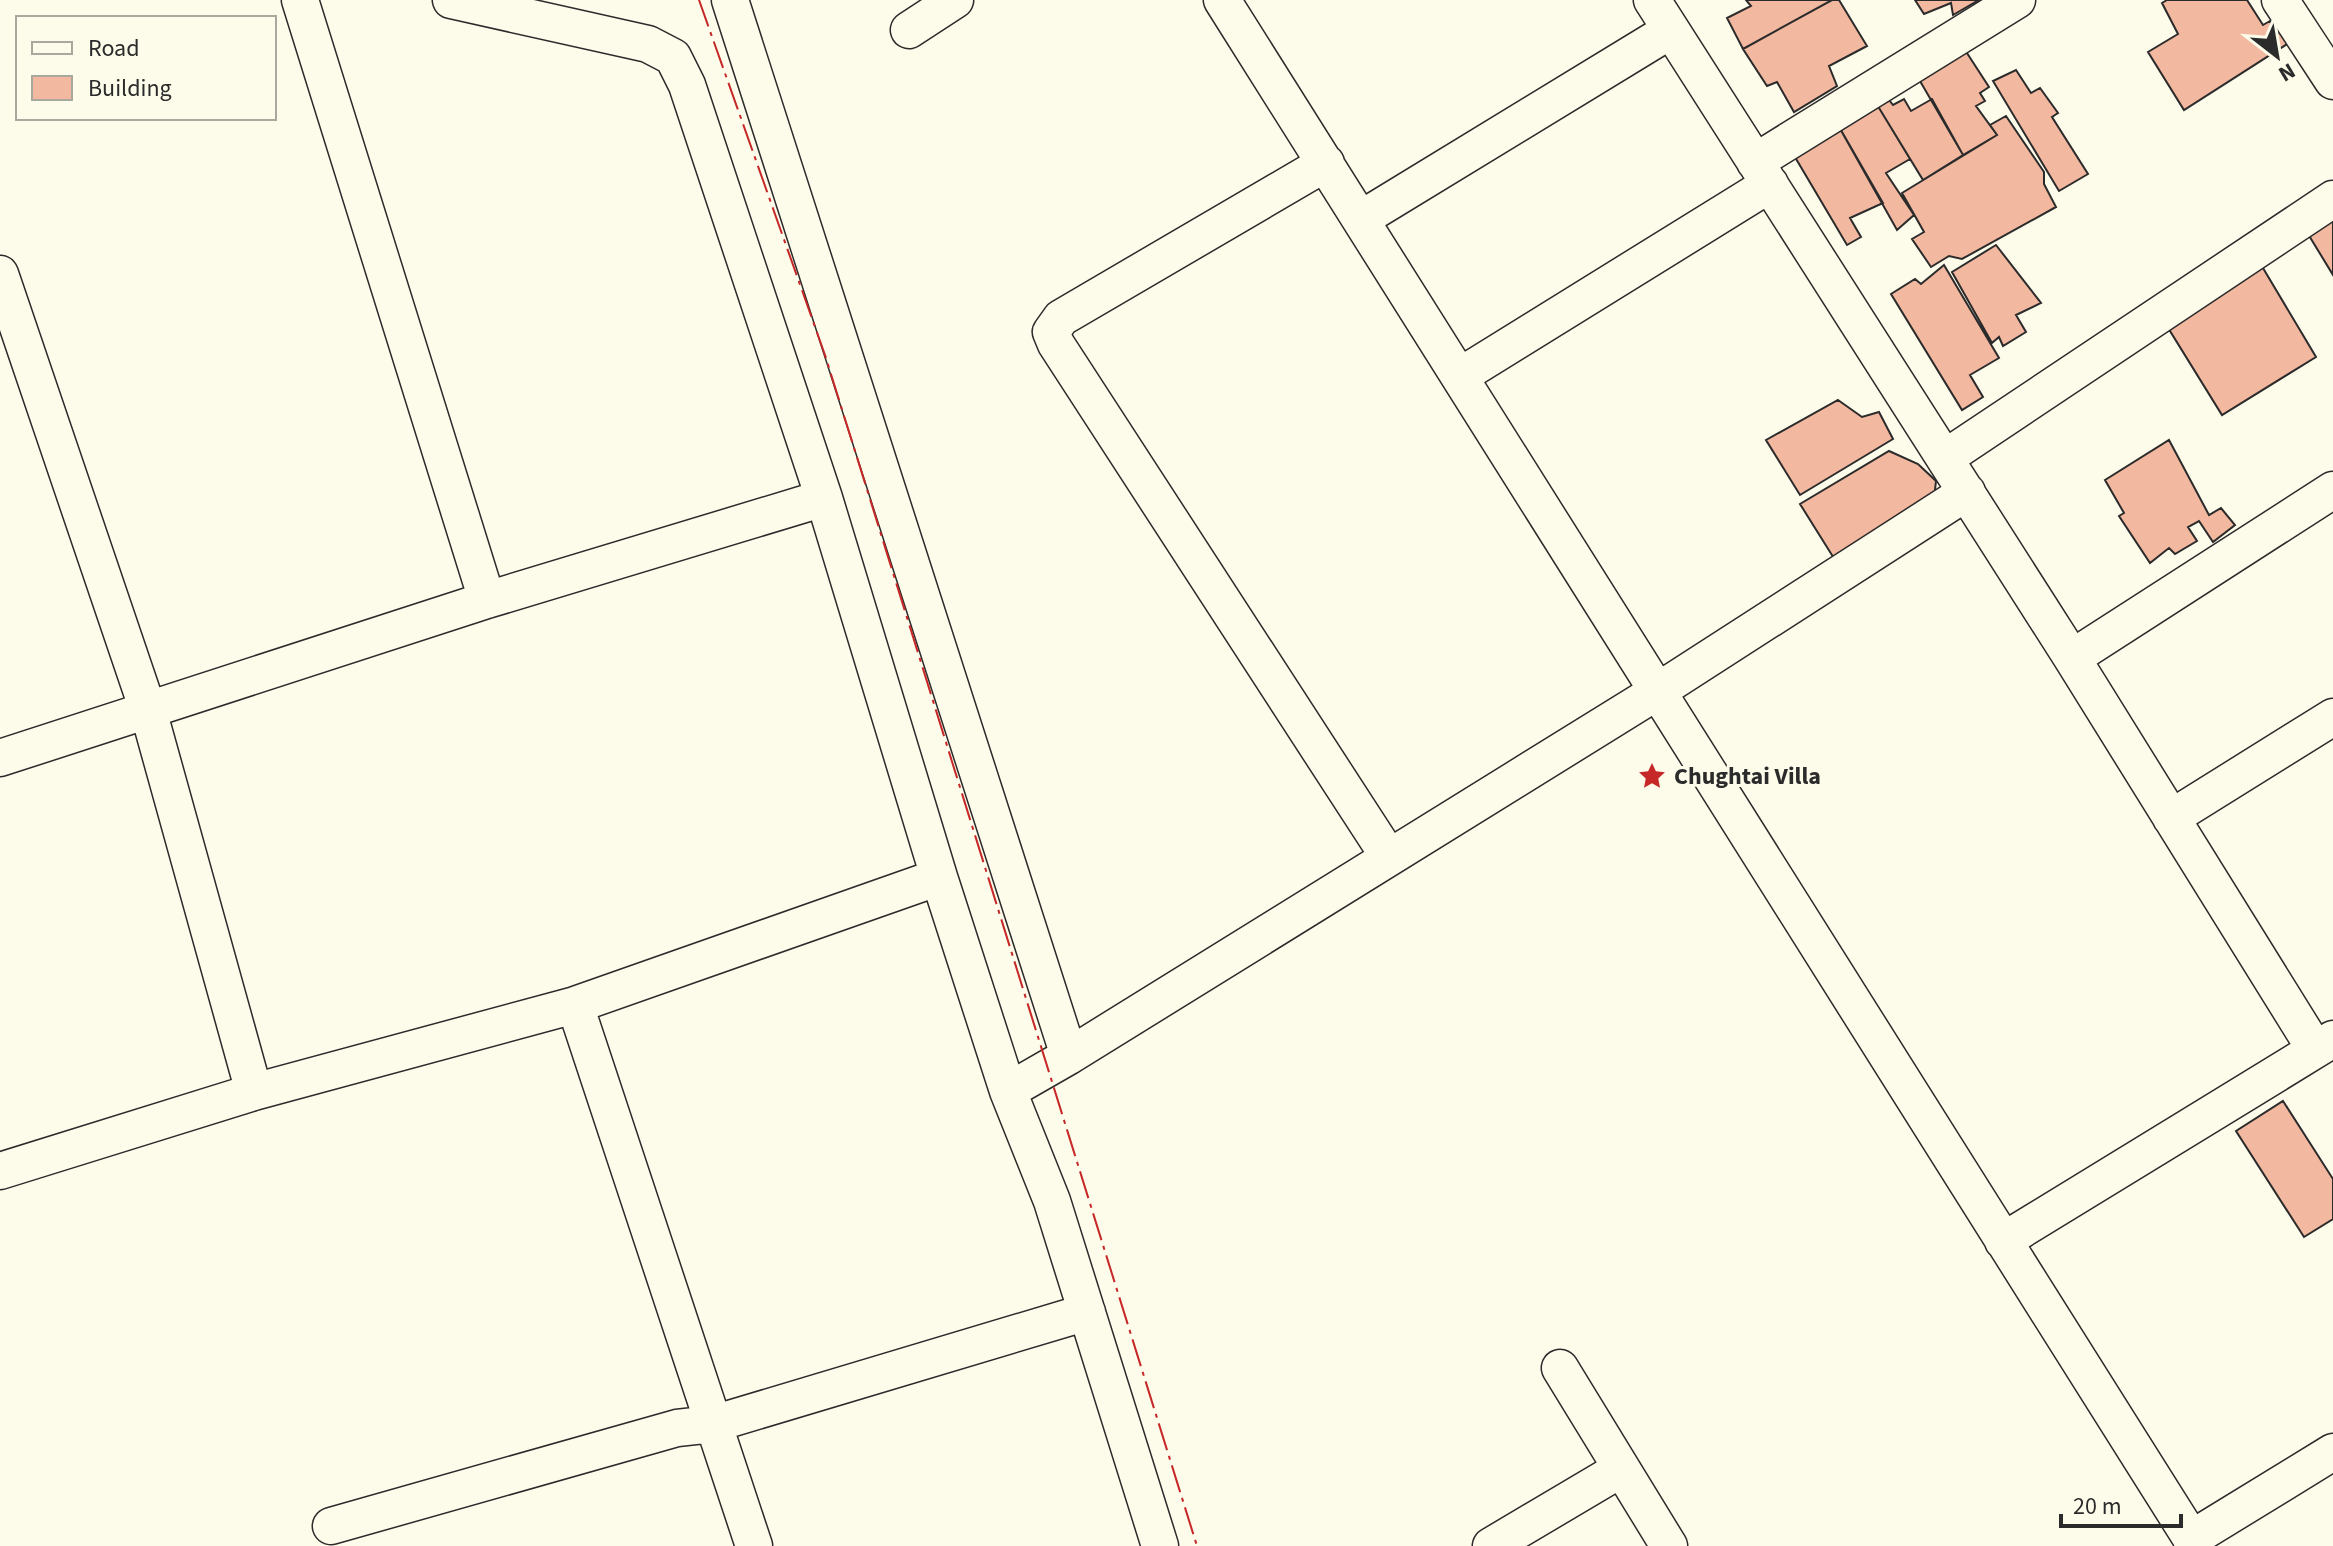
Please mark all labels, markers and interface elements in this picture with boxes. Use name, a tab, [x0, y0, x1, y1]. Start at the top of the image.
legend	[16, 16, 276, 120]
north arrow	[2237, 16, 2317, 96]
text: Road	[88, 31, 140, 66]
text: N	[2272, 55, 2301, 90]
text: Building	[88, 71, 172, 106]
place label: Chughtai Villa	[1674, 759, 1821, 794]
place icon: Chughtai Villa	[1637, 761, 1667, 791]
scale bar	[2061, 1478, 2181, 1528]
text: 20 m	[2073, 1489, 2122, 1524]

